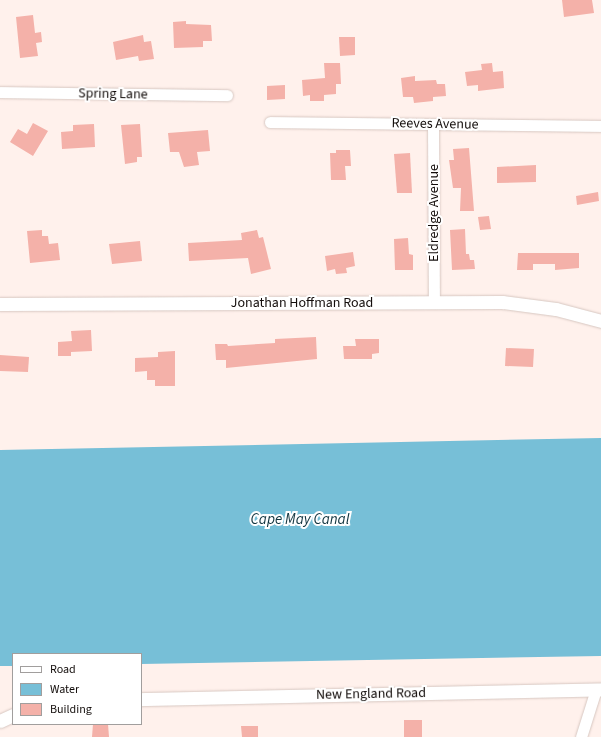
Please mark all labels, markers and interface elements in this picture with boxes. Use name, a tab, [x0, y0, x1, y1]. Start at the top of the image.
street label: Spring Lane	[78, 85, 148, 103]
street label: Reeves Avenue	[391, 115, 479, 133]
street label: Eldredge Avenue	[426, 164, 442, 262]
street label: Jonathan Hoffman Road	[231, 295, 373, 311]
water label: Cape May Canal	[251, 511, 349, 529]
legend	[12, 653, 142, 725]
text: Road	[50, 661, 76, 678]
text: Water	[50, 681, 79, 698]
street label: New England Road	[316, 685, 426, 703]
text: Building	[50, 701, 92, 718]

